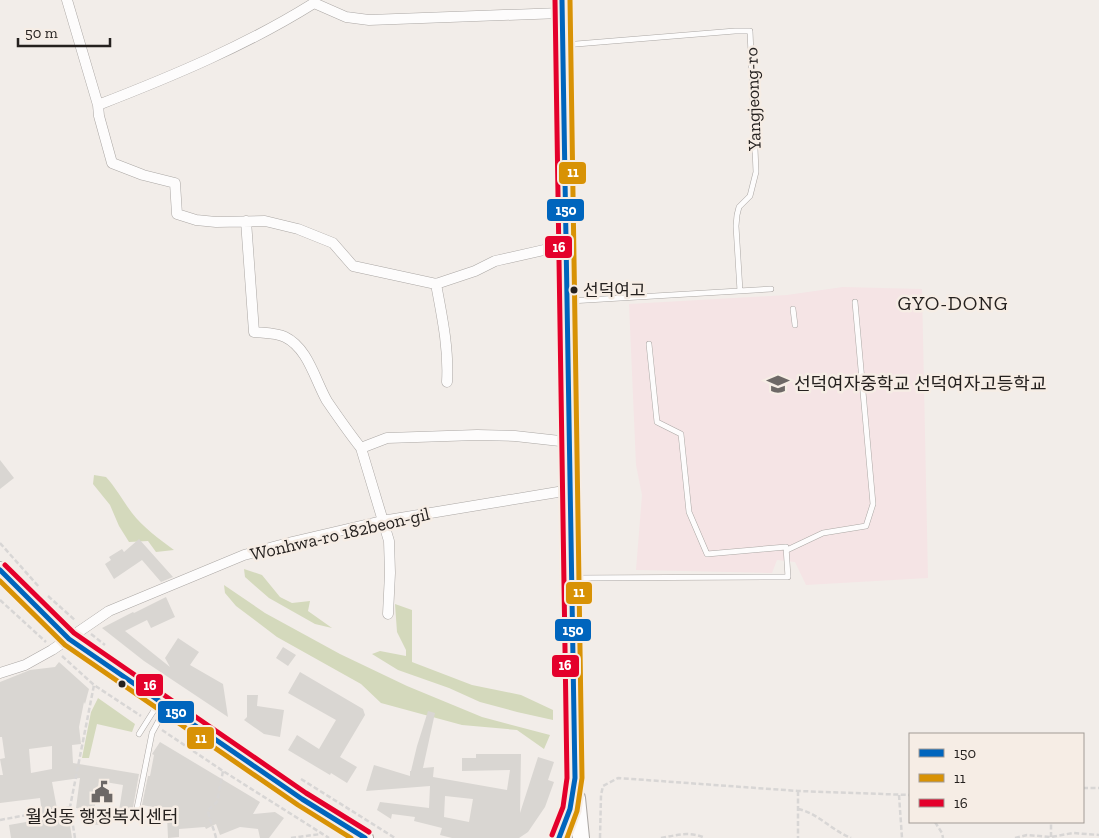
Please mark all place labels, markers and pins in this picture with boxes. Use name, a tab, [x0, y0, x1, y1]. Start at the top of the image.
place label: 선덕여고	[583, 280, 646, 300]
marker: 선덕여고	[569, 285, 579, 295]
school or university icon: 선덕여자중학교 선덕여자고등학교	[765, 371, 791, 397]
place label: 선덕여자중학교 선덕여자고등학교	[794, 373, 1046, 395]
unlabelled marker	[117, 679, 127, 689]
public building icon: 월성동 행정복지센터	[89, 779, 115, 805]
place label: 월성동 행정복지센터	[25, 806, 179, 828]

